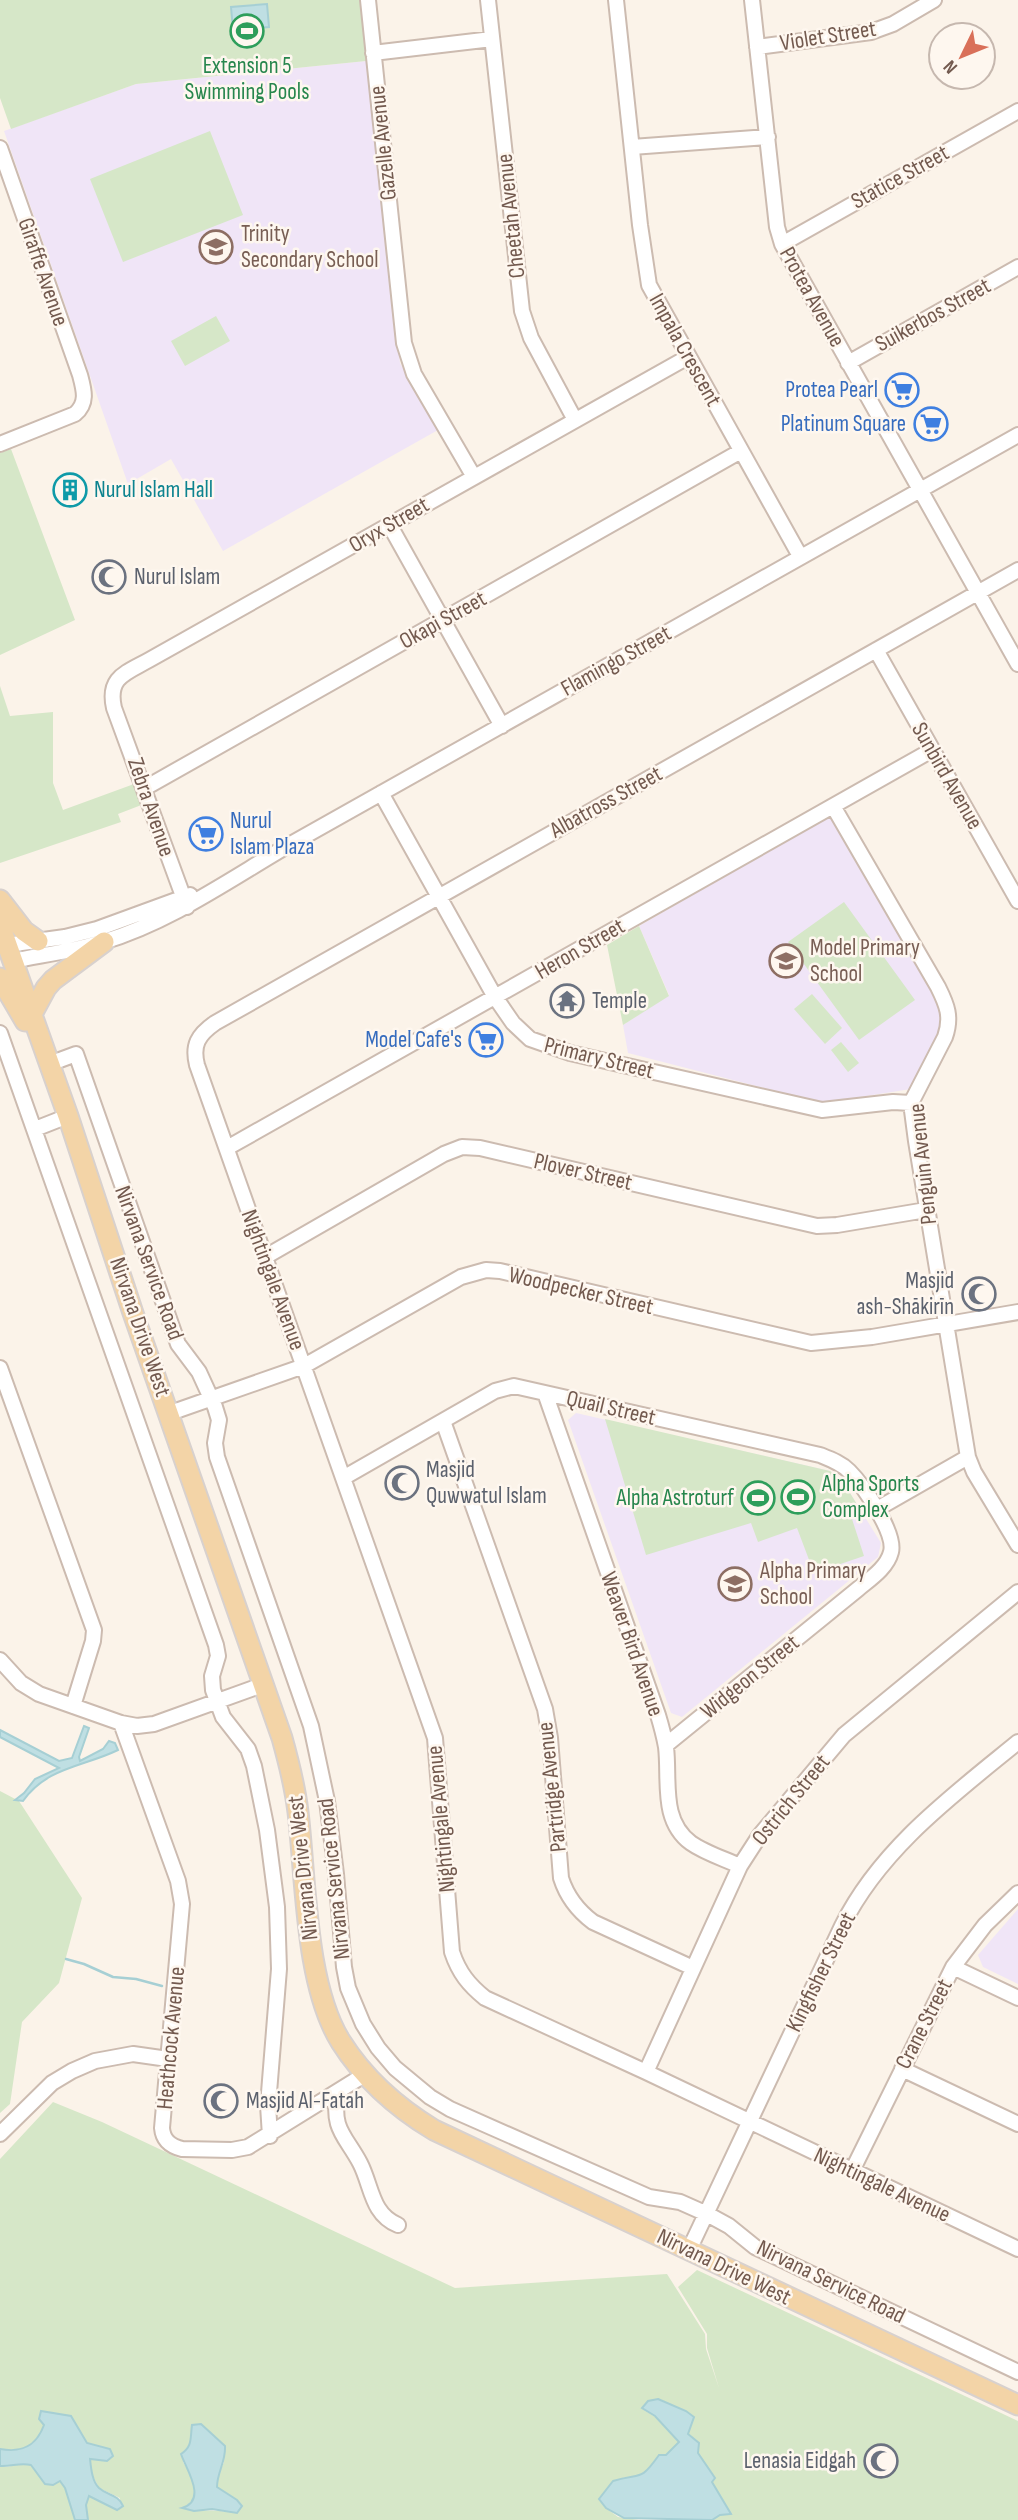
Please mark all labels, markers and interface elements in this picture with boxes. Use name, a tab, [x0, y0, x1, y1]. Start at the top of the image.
sports icon: Extension 5 Swimming Pools	[228, 12, 266, 50]
street label: Violet Street	[778, 15, 878, 57]
north arrow	[927, 21, 997, 91]
place label: Extension 5 Swimming Pools	[185, 52, 309, 106]
text: N	[939, 55, 963, 78]
street label: Gazelle Avenue	[363, 84, 403, 202]
street label: Statice Street	[846, 139, 954, 215]
street label: Cheetah Avenue	[491, 152, 531, 280]
street label: Giraffe Avenue	[11, 214, 75, 330]
place label: Trinity Secondary School	[241, 220, 379, 274]
school or university icon: Trinity Secondary School	[197, 228, 235, 266]
street label: Protea Avenue	[773, 242, 851, 352]
street label: Suikerbos Street	[870, 272, 996, 358]
street label: Impala Crescent	[643, 289, 727, 411]
supermarket icon: Protea Pearl	[883, 371, 921, 409]
place label: Protea Pearl	[785, 376, 878, 404]
supermarket icon: Platinum Square	[912, 405, 950, 443]
place label: Platinum Square	[781, 410, 906, 438]
building icon: Nurul Islam Hall	[51, 471, 89, 509]
place label: Nurul Islam Hall	[94, 476, 213, 504]
street label: Oryx Street	[344, 491, 434, 559]
mosque icon: Nurul Islam	[90, 558, 128, 596]
place label: Nurul Islam	[134, 563, 220, 591]
street label: Okapi Street	[395, 585, 491, 655]
street label: Flamingo Street	[556, 619, 676, 703]
street label: Sunbird Avenue	[905, 718, 989, 834]
street label: Zebra Avenue	[121, 754, 181, 860]
street label: Albatross Street	[544, 760, 667, 845]
place label: Nurul Islam Plaza	[230, 807, 314, 861]
supermarket icon: Nurul Islam Plaza	[187, 815, 225, 853]
street label: Heron Street	[530, 912, 630, 986]
place label: Model Primary School	[810, 934, 920, 988]
school or university icon: Model Primary School	[767, 942, 805, 980]
temple icon: Temple	[548, 982, 586, 1020]
place label: Temple	[592, 987, 647, 1015]
supermarket icon: Model Cafe's	[467, 1021, 505, 1059]
place label: Model Cafe's	[365, 1026, 462, 1054]
street label: Primary Street	[541, 1031, 657, 1085]
street label: Penguin Avenue	[903, 1102, 943, 1226]
street label: Plover Street	[531, 1147, 635, 1197]
street label: Nirvana Service Road	[108, 1182, 190, 1344]
street label: Nightingale Avenue	[235, 1206, 311, 1354]
street label: Nirvana Drive West	[103, 1254, 177, 1400]
street label: Woodpecker Street	[506, 1261, 656, 1321]
place label: Masjid ash-Shākirīn	[856, 1267, 954, 1321]
mosque icon: Masjid ash-Shākirīn	[960, 1275, 998, 1313]
street label: Quail Street	[564, 1384, 658, 1432]
place label: Masjid Quwwatul Islam	[426, 1456, 547, 1510]
mosque icon: Masjid Quwwatul Islam	[383, 1464, 421, 1502]
place label: Alpha Sports Complex	[821, 1470, 919, 1524]
sports icon: Alpha Sports Complex	[779, 1478, 817, 1516]
sports icon: Alpha Astroturf	[739, 1479, 777, 1517]
place label: Alpha Astroturf	[616, 1484, 734, 1512]
place label: Alpha Primary School	[759, 1557, 866, 1611]
school or university icon: Alpha Primary School	[716, 1565, 754, 1603]
street label: Weaver Bird Avenue	[594, 1568, 670, 1720]
street label: Widgeon Street	[695, 1629, 805, 1725]
street label: Partridge Avenue	[531, 1720, 573, 1854]
street label: Nightingale Avenue	[421, 1744, 461, 1894]
street label: Ostrich Street	[746, 1749, 836, 1851]
street label: Nirvana Drive West	[281, 1794, 325, 1942]
street label: Nirvana Service Road	[312, 1797, 356, 1961]
street label: Kingfisher Street	[780, 1907, 862, 2037]
street label: Heathcock Avenue	[151, 1965, 191, 2111]
street label: Crane Street	[889, 1974, 959, 2074]
mosque icon: Masjid Al-Fatah	[202, 2082, 240, 2120]
place label: Masjid Al-Fatah	[246, 2087, 364, 2115]
street label: Nightingale Avenue	[809, 2141, 955, 2229]
street label: Nirvana Drive West	[652, 2223, 796, 2311]
street label: Nirvana Service Road	[752, 2234, 910, 2330]
mosque icon: Lenasia Eidgah	[862, 2442, 900, 2480]
place label: Lenasia Eidgah	[744, 2447, 856, 2475]

